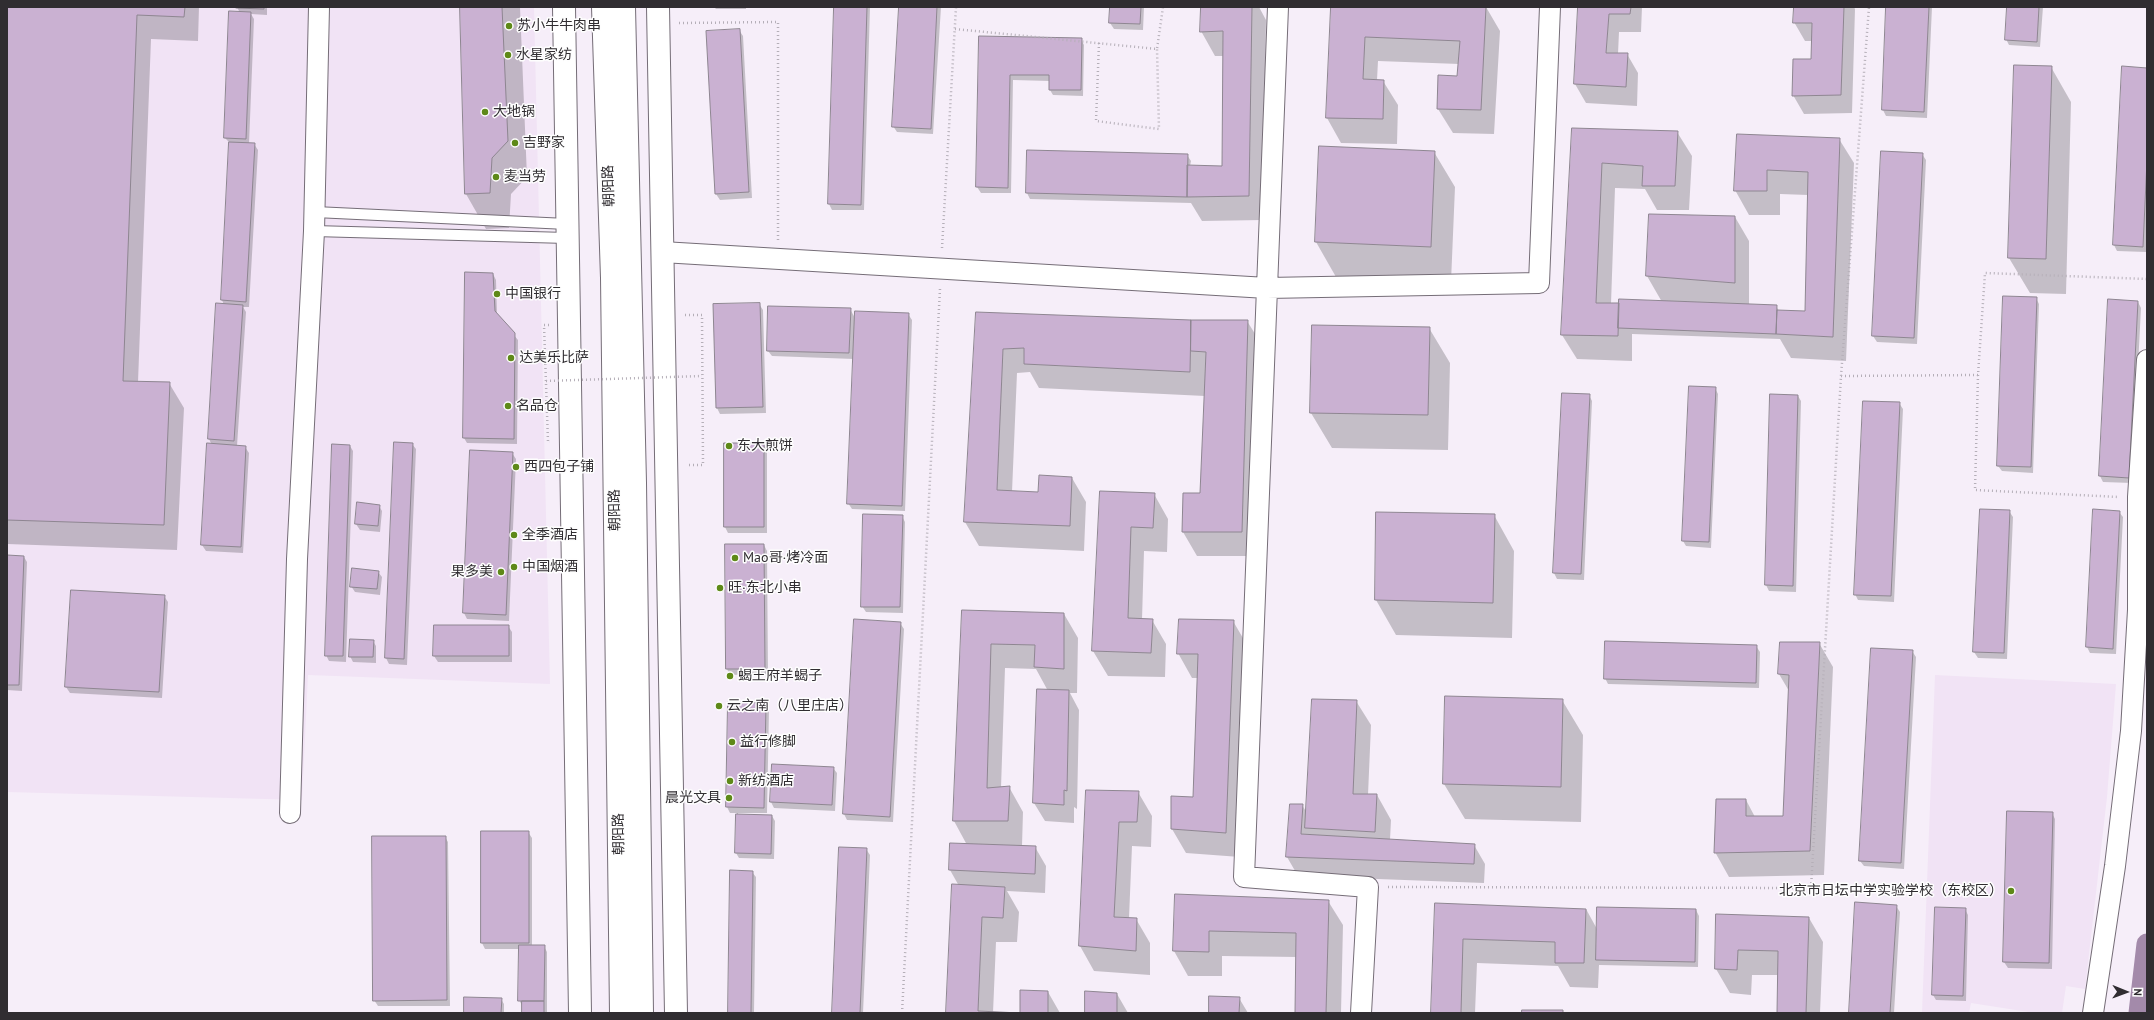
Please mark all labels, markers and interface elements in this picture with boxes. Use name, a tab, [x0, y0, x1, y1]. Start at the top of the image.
place label: 苏小牛牛肉串	[517, 18, 601, 34]
marker: 苏小牛牛肉串	[504, 21, 514, 31]
place label: 水星家纺	[516, 47, 572, 63]
marker: 水星家纺	[503, 50, 513, 60]
place label: 大地锅	[493, 104, 535, 120]
marker: 大地锅	[480, 107, 490, 117]
place label: 吉野家	[523, 135, 565, 151]
marker: 吉野家	[510, 138, 520, 148]
street label: 朝阳路	[600, 165, 618, 207]
place label: 麦当劳	[504, 169, 546, 185]
marker: 麦当劳	[491, 172, 501, 182]
place label: 中国银行	[505, 286, 561, 302]
marker: 中国银行	[492, 289, 502, 299]
place label: 达美乐比萨	[519, 350, 589, 366]
marker: 达美乐比萨	[506, 353, 516, 363]
place label: 名品仓	[516, 398, 558, 414]
marker: 名品仓	[503, 401, 513, 411]
place label: 东大煎饼	[737, 438, 793, 454]
marker: 东大煎饼	[724, 441, 734, 451]
place label: 西四包子铺	[524, 459, 594, 475]
marker: 西四包子铺	[511, 462, 521, 472]
street label: 朝阳路	[606, 489, 624, 531]
place label: 全季酒店	[522, 527, 578, 543]
marker: 全季酒店	[509, 530, 519, 540]
place label: Mao哥·烤冷面	[743, 550, 828, 566]
marker: Mao哥·烤冷面	[730, 553, 740, 563]
place label: 中国烟酒	[522, 559, 578, 575]
marker: 中国烟酒	[509, 562, 519, 572]
place label: 果多美	[451, 564, 493, 580]
marker: 果多美	[496, 567, 506, 577]
place label: 旺·东北小串	[728, 580, 802, 596]
marker: 旺·东北小串	[715, 583, 725, 593]
place label: 蝎王府羊蝎子	[738, 668, 822, 684]
marker: 蝎王府羊蝎子	[725, 671, 735, 681]
place label: 云之南（八里庄店）	[727, 698, 853, 714]
marker: 云之南（八里庄店）	[714, 701, 724, 711]
place label: 益行修脚	[740, 734, 796, 750]
marker: 益行修脚	[727, 737, 737, 747]
place label: 新纺酒店	[738, 773, 794, 789]
marker: 新纺酒店	[725, 776, 735, 786]
place label: 晨光文具	[665, 790, 721, 806]
marker: 晨光文具	[724, 793, 734, 803]
street label: 朝阳路	[610, 813, 628, 855]
place label: 北京市日坛中学实验学校（东校区）	[1779, 883, 2003, 899]
marker: 北京市日坛中学实验学校（东校区）	[2006, 886, 2016, 896]
north arrow	[2106, 972, 2146, 1012]
text: N	[2131, 988, 2145, 996]

